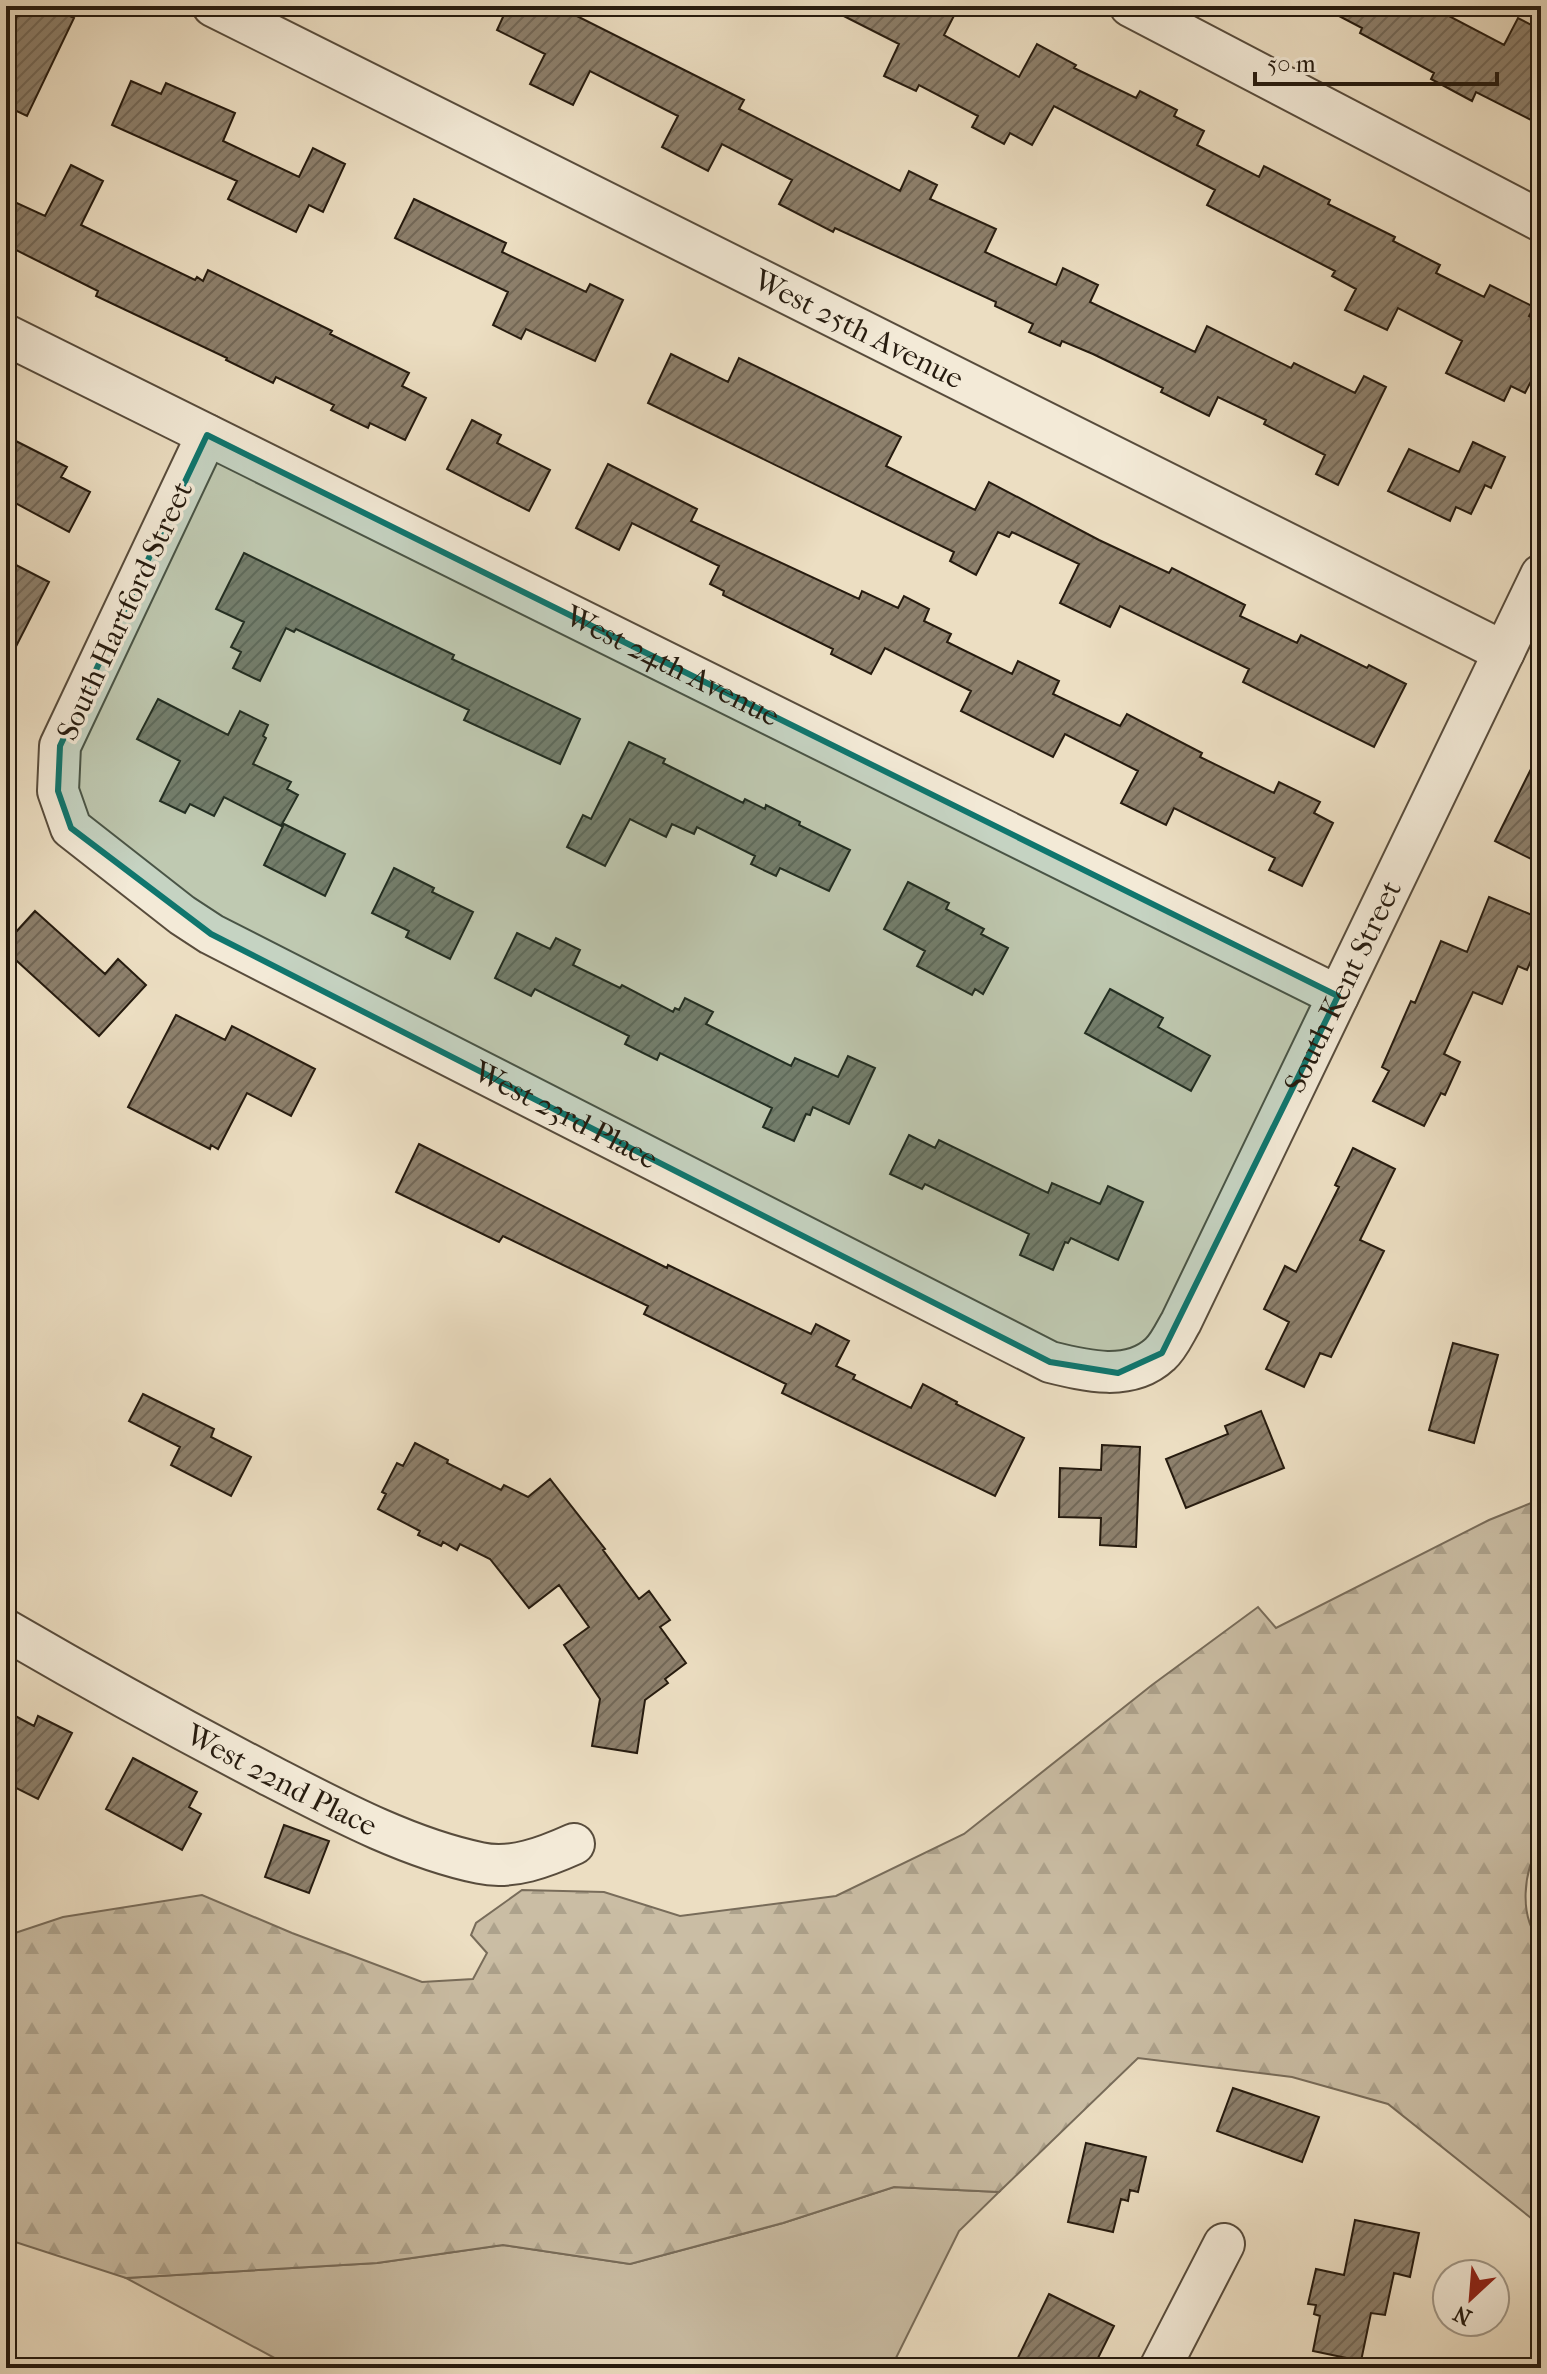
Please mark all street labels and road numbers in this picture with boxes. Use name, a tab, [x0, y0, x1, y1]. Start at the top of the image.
street label: West 25th Avenue	[747, 262, 969, 396]
street label: South Hartford Street	[50, 476, 200, 746]
street label: West 24th Avenue	[559, 597, 785, 734]
street label: South Kent Street	[1277, 875, 1409, 1098]
street label: West 23rd Place	[467, 1053, 664, 1176]
street label: West 22nd Place	[179, 1716, 383, 1844]

